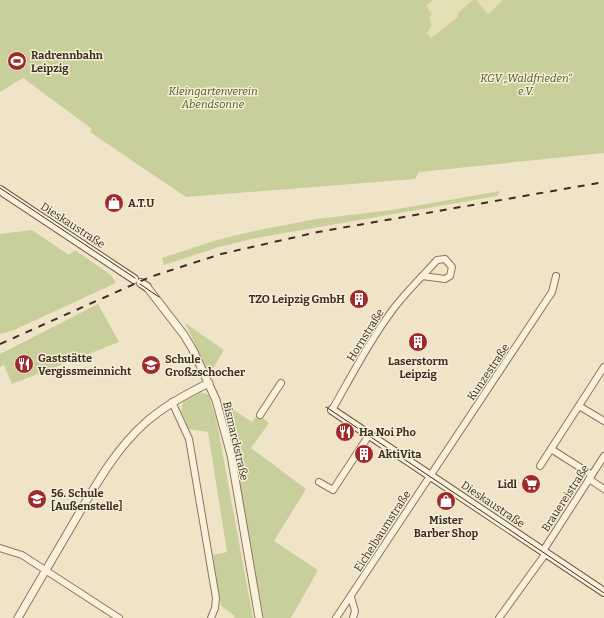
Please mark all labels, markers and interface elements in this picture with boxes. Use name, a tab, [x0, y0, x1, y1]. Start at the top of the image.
place label: Radrennbahn Leipzig	[31, 49, 103, 75]
sports icon: Radrennbahn Leipzig	[6, 50, 28, 72]
park label: KGV „Waldfrieden“ e.V.	[480, 72, 573, 98]
park label: Kleingartenverein Abendsonne	[168, 85, 258, 111]
shop icon: A.T.U	[103, 192, 125, 214]
place label: A.T.U	[128, 197, 154, 210]
street label: Dieskaustraße	[38, 200, 107, 251]
building icon: TZO Leipzig GmbH	[348, 288, 370, 310]
place label: TZO Leipzig GmbH	[249, 293, 345, 306]
street label: Hornstraße	[344, 307, 387, 364]
building icon: Laserstorm Leipzig	[407, 331, 429, 353]
street label: Kunzestraße	[465, 342, 512, 403]
place label: Gaststätte Vergissmeinnicht	[38, 352, 132, 378]
restaurant icon: Gaststätte Vergissmeinnicht	[13, 353, 35, 375]
place label: Schule Großzschocher	[165, 353, 246, 379]
school or university icon: Schule Großzschocher	[140, 354, 162, 376]
place label: Laserstorm Leipzig	[388, 355, 449, 381]
street label: Bismarckstraße	[220, 400, 251, 482]
restaurant icon: Ha Noi Pho	[334, 421, 356, 443]
place label: Ha Noi Pho	[359, 426, 416, 439]
building icon: AktiVita	[353, 443, 375, 465]
place label: AktiVita	[378, 448, 422, 461]
street label: Brauereistraße	[539, 462, 592, 534]
supermarket icon: Lidl	[520, 473, 542, 495]
street label: Dieskaustraße	[458, 478, 527, 530]
place label: Lidl	[497, 478, 518, 491]
place label: 56. Schule [Außenstelle]	[51, 487, 123, 513]
school or university icon: 56. Schule [Außenstelle]	[26, 488, 48, 510]
street label: Eichelbaumstraße	[351, 488, 413, 574]
shop icon: Mister Barber Shop	[435, 490, 457, 512]
place label: Mister Barber Shop	[414, 514, 479, 540]

